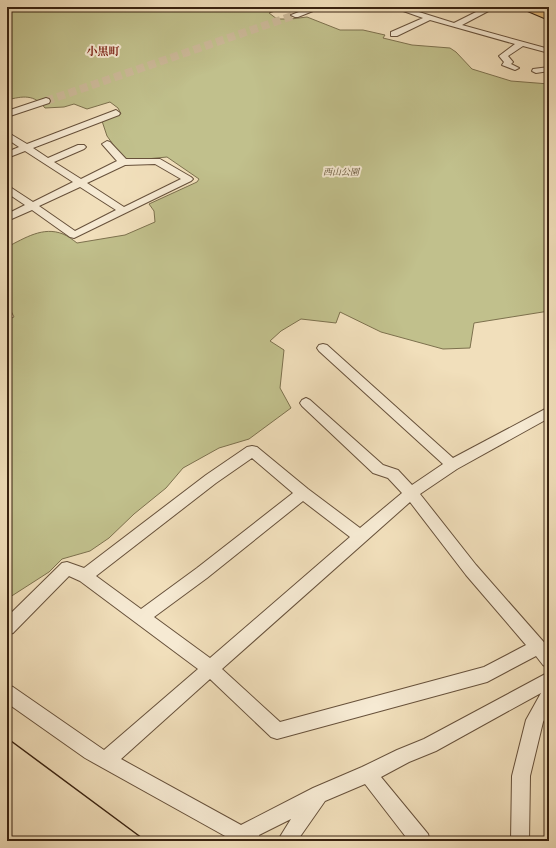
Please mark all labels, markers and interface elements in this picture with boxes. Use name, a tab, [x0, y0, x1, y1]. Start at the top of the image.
district label: 小黒町	[87, 45, 120, 58]
park label: 西山公園	[323, 167, 361, 177]

